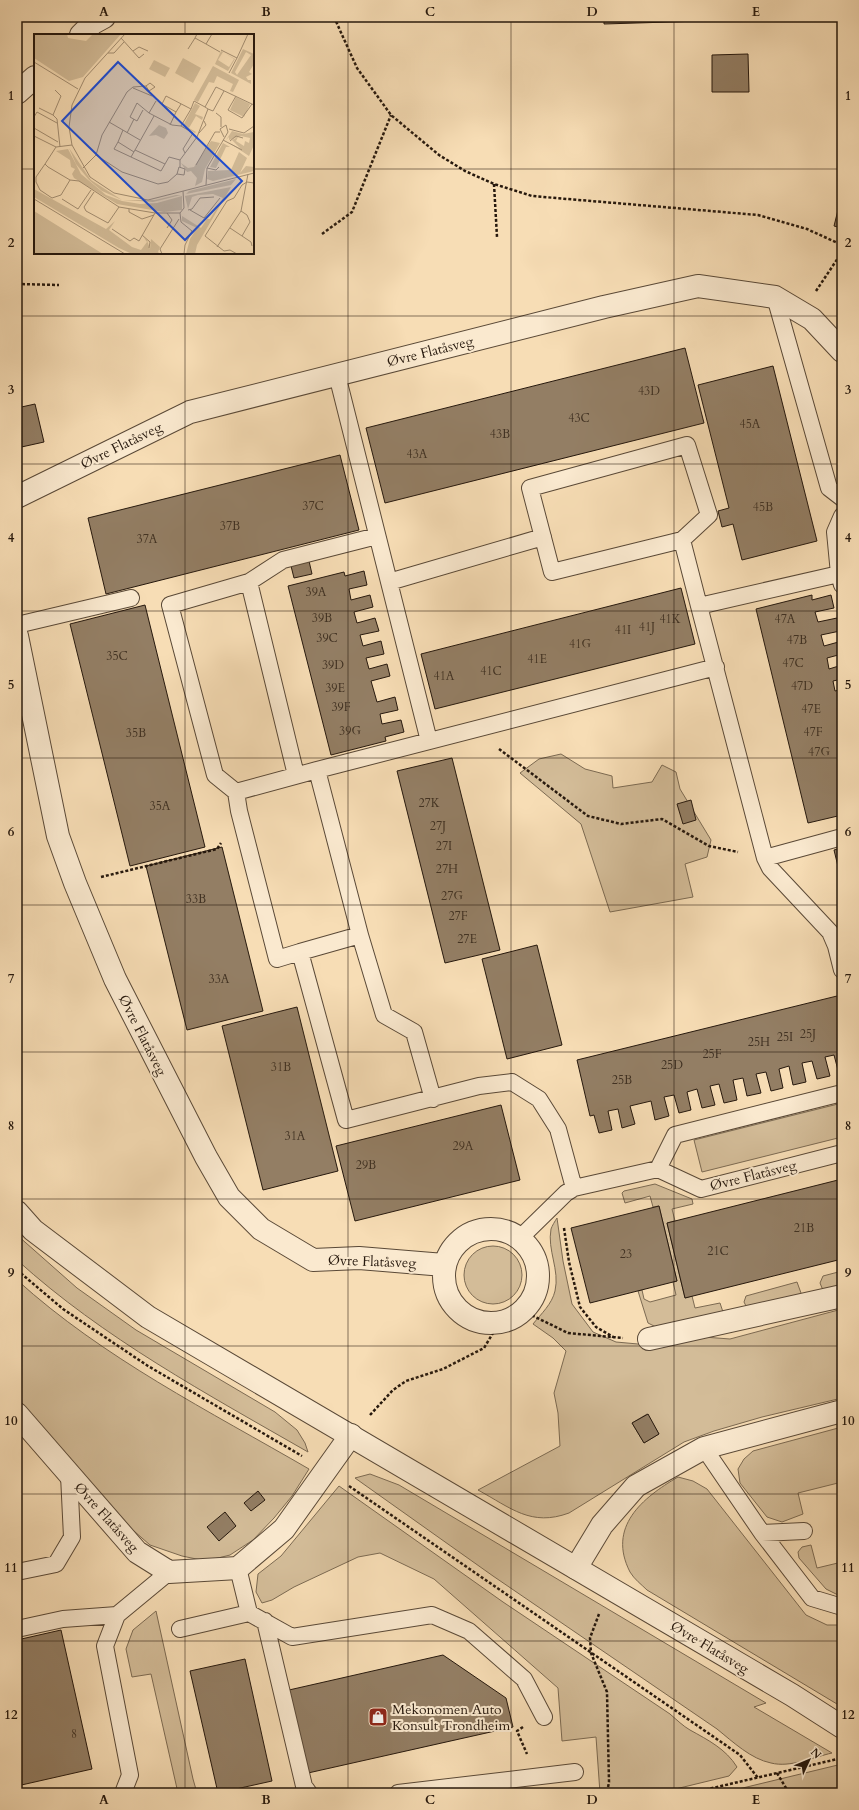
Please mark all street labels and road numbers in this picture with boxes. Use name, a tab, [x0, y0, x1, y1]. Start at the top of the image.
street label: Øvre Flatåsveg	[385, 332, 475, 371]
street label: Øvre Flatåsveg	[77, 417, 165, 473]
street label: Øvre Flatåsveg	[114, 992, 171, 1079]
street label: Øvre Flatåsveg	[708, 1156, 798, 1195]
street label: Øvre Flatåsveg	[327, 1250, 417, 1273]
street label: Øvre Flatåsveg	[70, 1478, 143, 1557]
street label: Øvre Flatåsveg	[667, 1617, 753, 1678]

